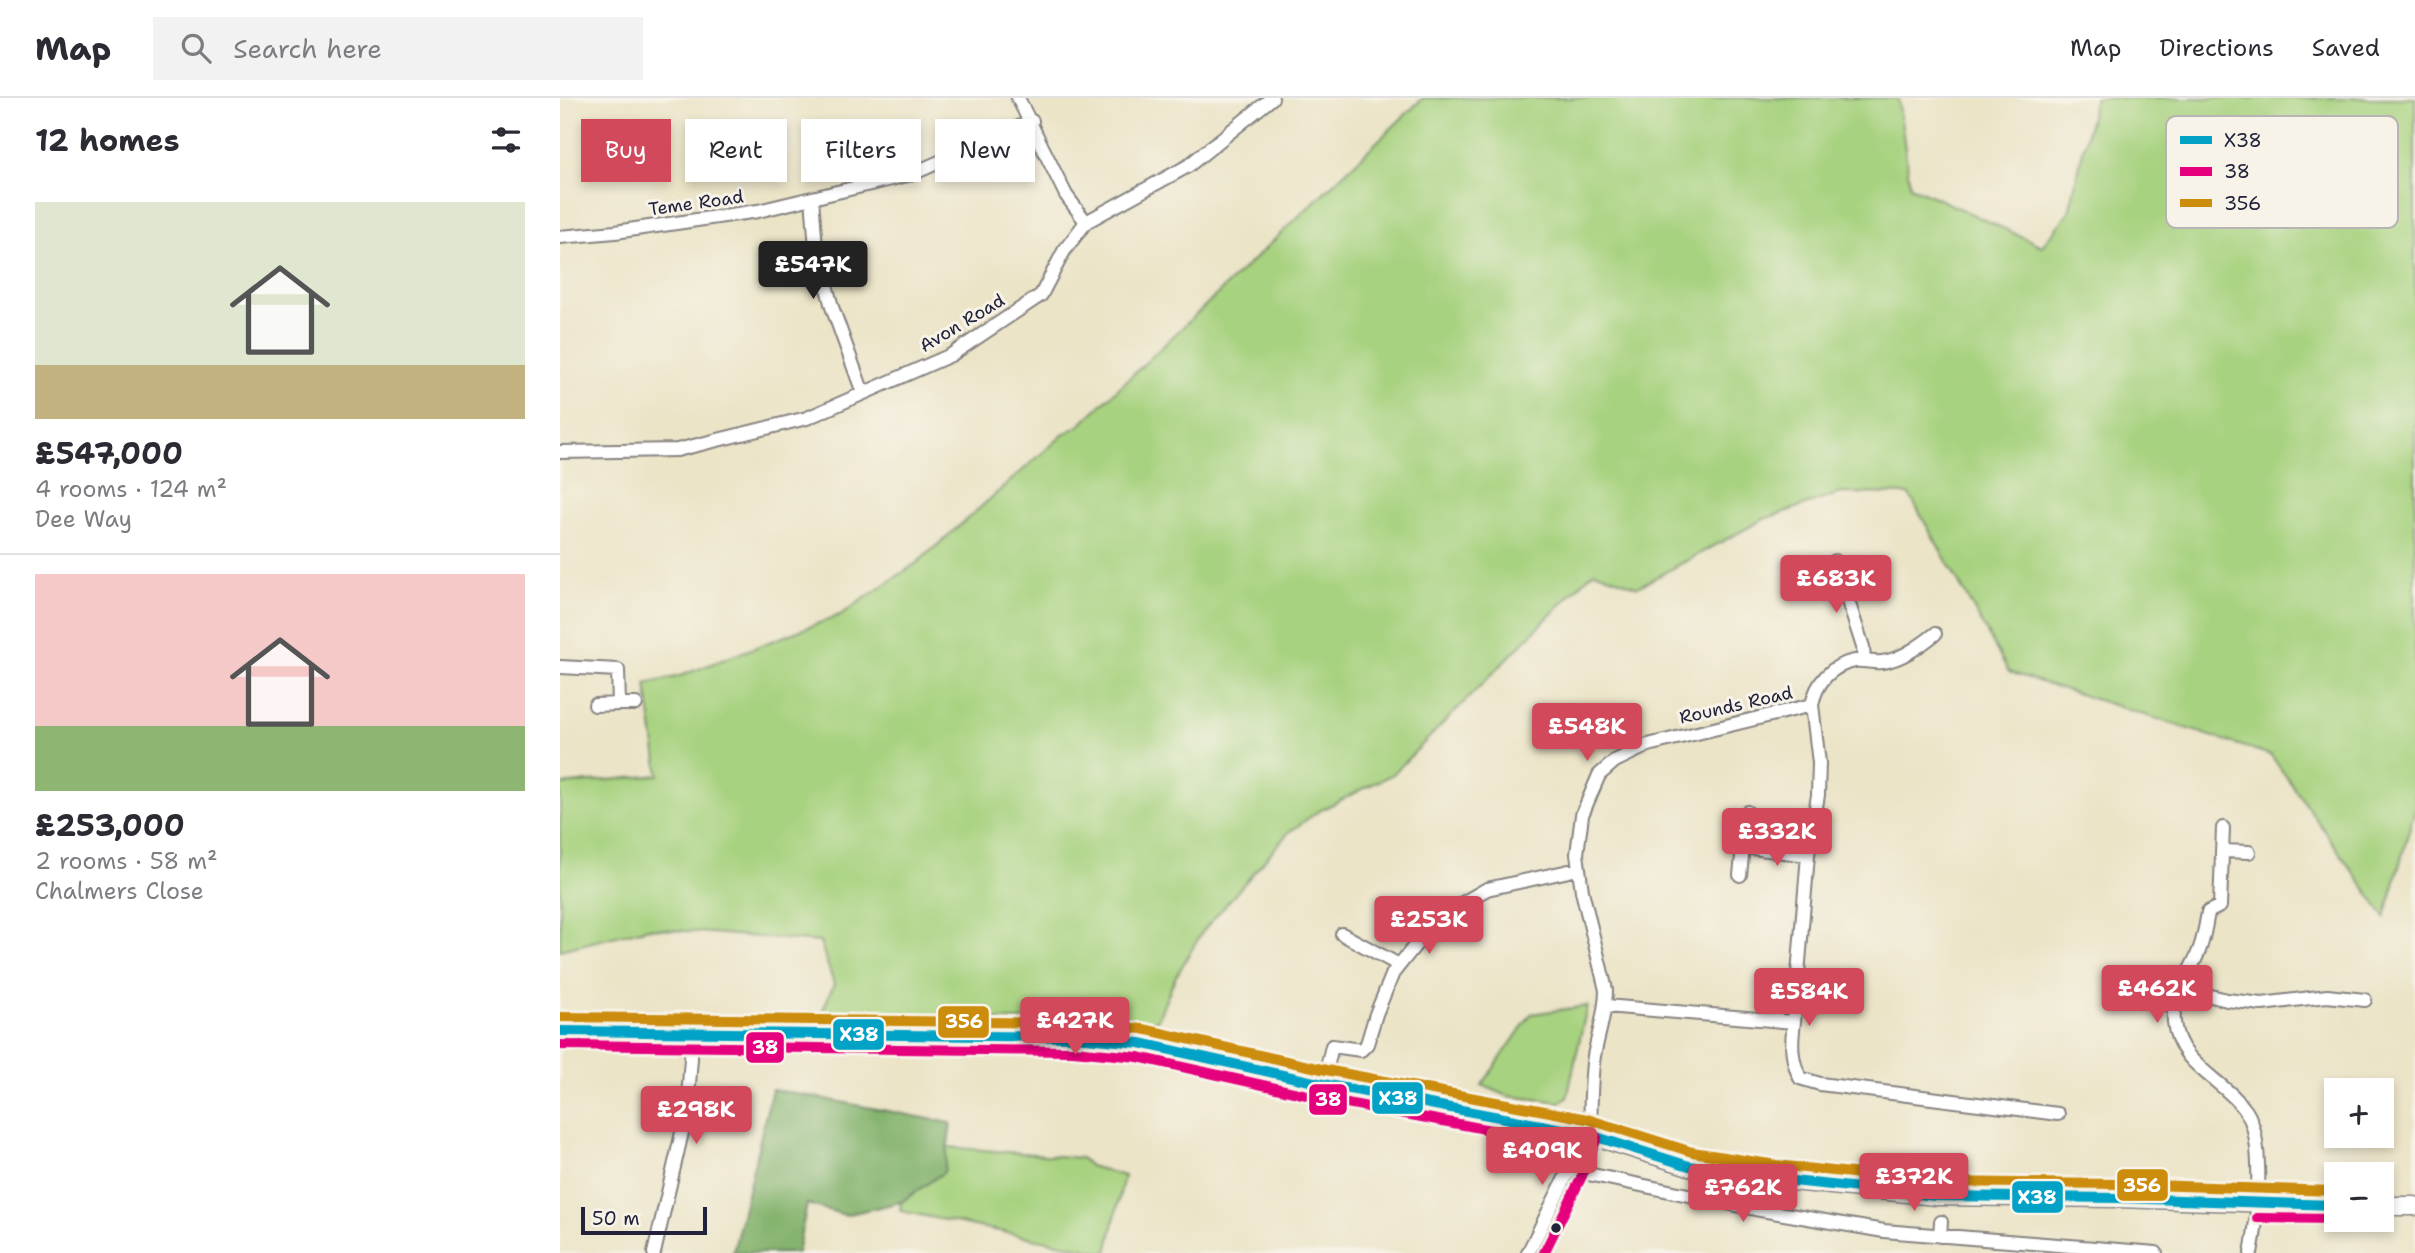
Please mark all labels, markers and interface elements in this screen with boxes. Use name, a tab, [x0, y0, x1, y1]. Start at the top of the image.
search box	[153, 17, 643, 80]
text: Map	[35, 26, 111, 71]
icon: search	[177, 29, 215, 67]
text: Search here	[233, 31, 382, 66]
text: Map	[2070, 32, 2121, 64]
text: Directions	[2159, 32, 2274, 64]
text: Saved	[2312, 32, 2380, 64]
legend	[2166, 116, 2398, 228]
chip: Buy	[581, 119, 671, 182]
chip: Rent	[685, 119, 787, 182]
chip: Filters	[801, 119, 921, 182]
chip: New	[935, 119, 1035, 182]
text: 12 homes	[35, 120, 179, 161]
icon: filters	[487, 121, 525, 159]
text: X38	[2224, 128, 2262, 153]
text: 38	[2224, 159, 2250, 184]
street label: Teme Road	[647, 184, 745, 222]
text: 356	[2224, 191, 2261, 216]
pin: £547K	[764, 242, 862, 301]
icon: home	[217, 247, 343, 373]
text: £547K	[774, 249, 852, 279]
street label: Avon Road	[915, 288, 1009, 358]
text: £547,000	[35, 433, 183, 474]
text: 4 rooms · 124 m²	[35, 474, 227, 504]
text: Dee Way	[35, 504, 132, 534]
pin: £683K	[1787, 556, 1885, 615]
text: £683K	[1796, 563, 1876, 593]
icon: home	[217, 619, 343, 745]
street label: Rounds Road	[1677, 680, 1795, 730]
pin: £548K	[1538, 704, 1636, 763]
text: £548K	[1548, 711, 1626, 741]
text: £253,000	[35, 805, 185, 846]
pin: £332K	[1728, 808, 1826, 868]
text: £332K	[1738, 816, 1816, 846]
text: 2 rooms · 58 m²	[35, 846, 218, 876]
text: Chalmers Close	[35, 876, 204, 906]
pin: £253K	[1380, 896, 1478, 956]
text: £253K	[1390, 904, 1468, 934]
pin: £462K	[2108, 965, 2206, 1025]
pin: £584K	[1760, 968, 1858, 1028]
text: £462K	[2118, 973, 2196, 1003]
text: £584K	[1770, 976, 1848, 1006]
pin: £427K	[1026, 998, 1124, 1057]
line badge: 356	[937, 1005, 990, 1039]
text: £427K	[1036, 1005, 1114, 1035]
text: 356	[945, 1009, 983, 1034]
line badge: X38	[832, 1018, 885, 1051]
text: X38	[840, 1022, 879, 1047]
line badge: 38	[745, 1031, 785, 1064]
text: 38	[752, 1035, 778, 1060]
map controls	[2324, 1078, 2394, 1232]
button: +	[2324, 1078, 2394, 1148]
line badge: X38	[1371, 1081, 1424, 1115]
line badge: 38	[1308, 1083, 1348, 1116]
pin: £298K	[647, 1086, 745, 1146]
text: X38	[1379, 1086, 1418, 1111]
text: 38	[1315, 1087, 1341, 1112]
text: £298K	[657, 1094, 735, 1124]
pin: £409K	[1493, 1128, 1591, 1187]
text: £409K	[1502, 1135, 1582, 1165]
pin: £372K	[1865, 1154, 1963, 1213]
text: £372K	[1875, 1161, 1953, 1191]
button: −	[2324, 1162, 2394, 1232]
pin: £762K	[1694, 1164, 1792, 1224]
line badge: 356	[2116, 1168, 2169, 1202]
text: £762K	[1704, 1172, 1782, 1202]
text: 356	[2123, 1173, 2161, 1198]
line badge: X38	[2011, 1180, 2064, 1214]
text: X38	[2018, 1185, 2057, 1210]
scale bar	[581, 1204, 707, 1236]
text: 50 m	[592, 1206, 640, 1231]
unlabelled marker	[1549, 1221, 1563, 1235]

